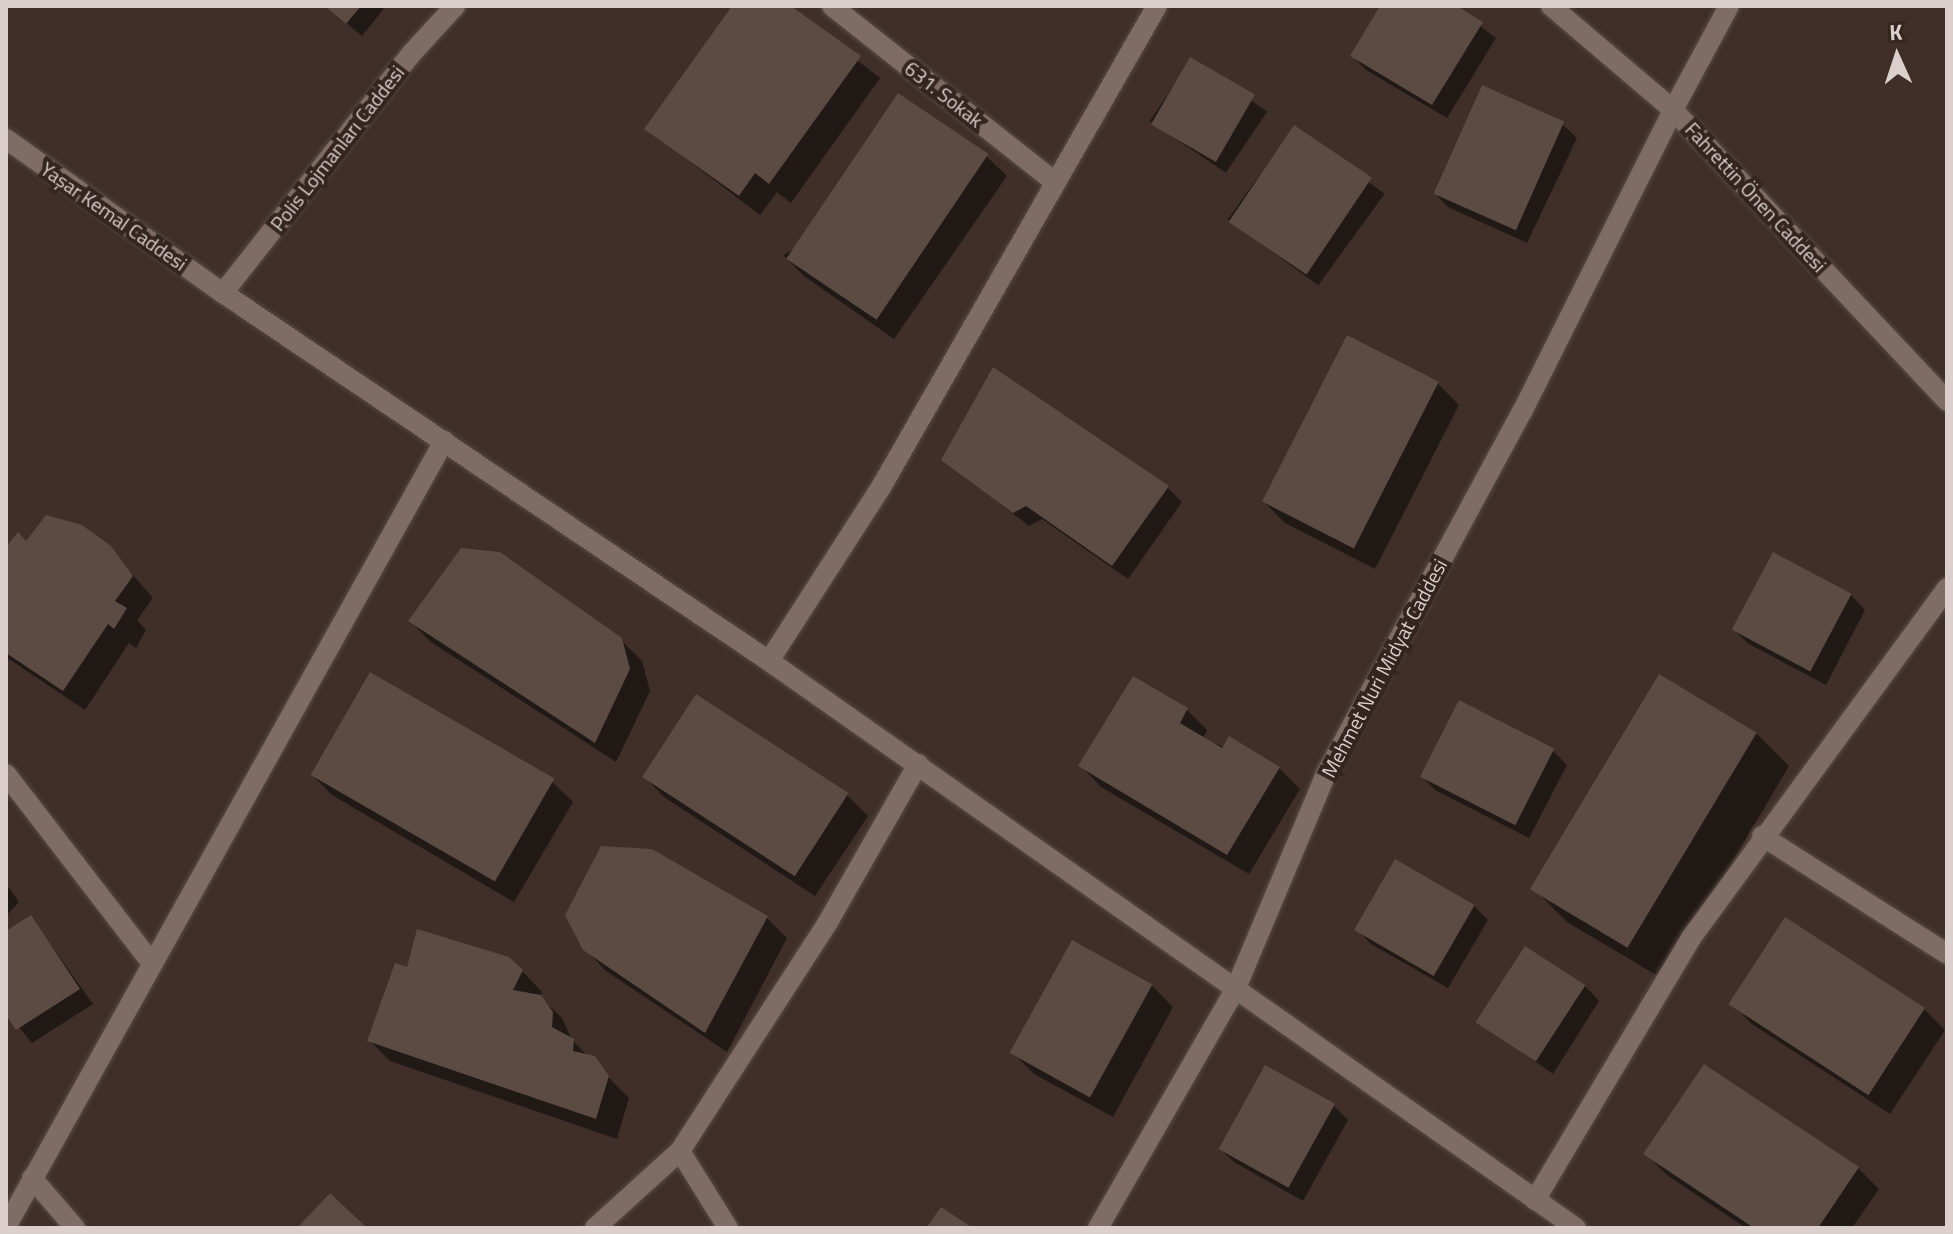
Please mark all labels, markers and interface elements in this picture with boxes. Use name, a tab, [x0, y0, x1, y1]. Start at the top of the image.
text: K	[1888, 15, 1903, 49]
north arrow	[1857, 16, 1937, 96]
street label: 631. Sokak	[900, 56, 988, 132]
street label: Polis Lojmanları Caddesi	[265, 61, 409, 235]
street label: Fahrettin Önen Caddesi	[1680, 117, 1832, 277]
street label: Yaşar Kemal Caddesi	[36, 157, 192, 275]
street label: Mehmet Nuri Midyat Caddesi	[1316, 555, 1452, 781]

